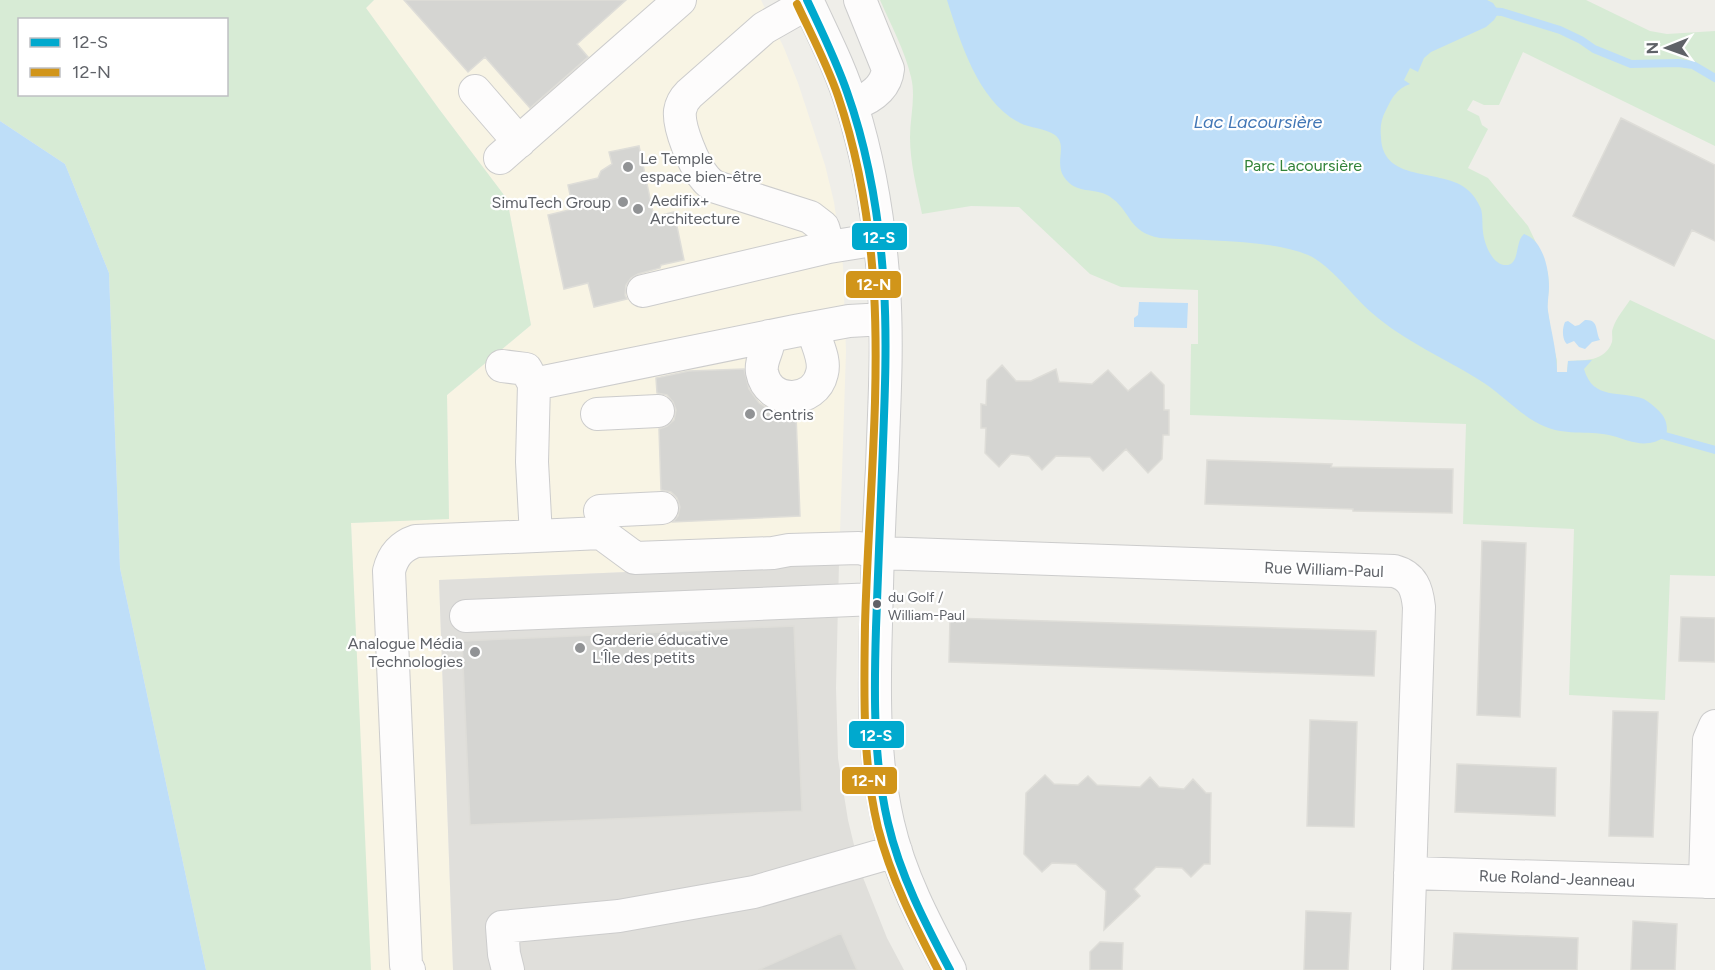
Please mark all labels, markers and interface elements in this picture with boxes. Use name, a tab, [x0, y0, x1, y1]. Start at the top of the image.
legend	[18, 18, 228, 96]
north arrow	[1637, 18, 1697, 78]
text: 12-S	[72, 31, 108, 53]
text: N	[1643, 42, 1662, 55]
text: 12-N	[72, 61, 111, 83]
water label: Lac Lacoursière	[1194, 111, 1323, 133]
place label: Le Temple espace bien-être	[640, 149, 762, 186]
park label: Parc Lacoursière	[1244, 156, 1362, 175]
marker: Le Temple espace bien-être	[621, 160, 635, 174]
place label: Aedifix+ Architecture	[650, 191, 740, 228]
place label: SimuTech Group	[492, 193, 611, 212]
marker: SimuTech Group	[616, 195, 630, 209]
marker: Aedifix+ Architecture	[631, 202, 645, 216]
line badge: 12-S	[851, 222, 908, 251]
text: 12-S	[863, 228, 895, 247]
line badge: 12-N	[845, 270, 902, 299]
text: 12-N	[857, 275, 891, 294]
place label: Centris	[762, 405, 814, 424]
marker: Centris	[743, 407, 757, 421]
street label: Rue William-Paul	[1264, 558, 1384, 581]
place label: du Golf / William-Paul	[888, 589, 965, 624]
marker: du Golf / William-Paul	[871, 598, 883, 610]
place label: Garderie éducative L'Île des petits	[592, 630, 728, 667]
place label: Analogue Média Technologies	[348, 634, 463, 671]
marker: Garderie éducative L'Île des petits	[573, 641, 587, 655]
marker: Analogue Média Technologies	[468, 645, 482, 659]
line badge: 12-S	[848, 720, 905, 749]
text: 12-S	[860, 726, 892, 745]
line badge: 12-N	[841, 766, 898, 795]
text: 12-N	[852, 771, 886, 790]
street label: Rue Roland-Jeanneau	[1478, 866, 1635, 891]

